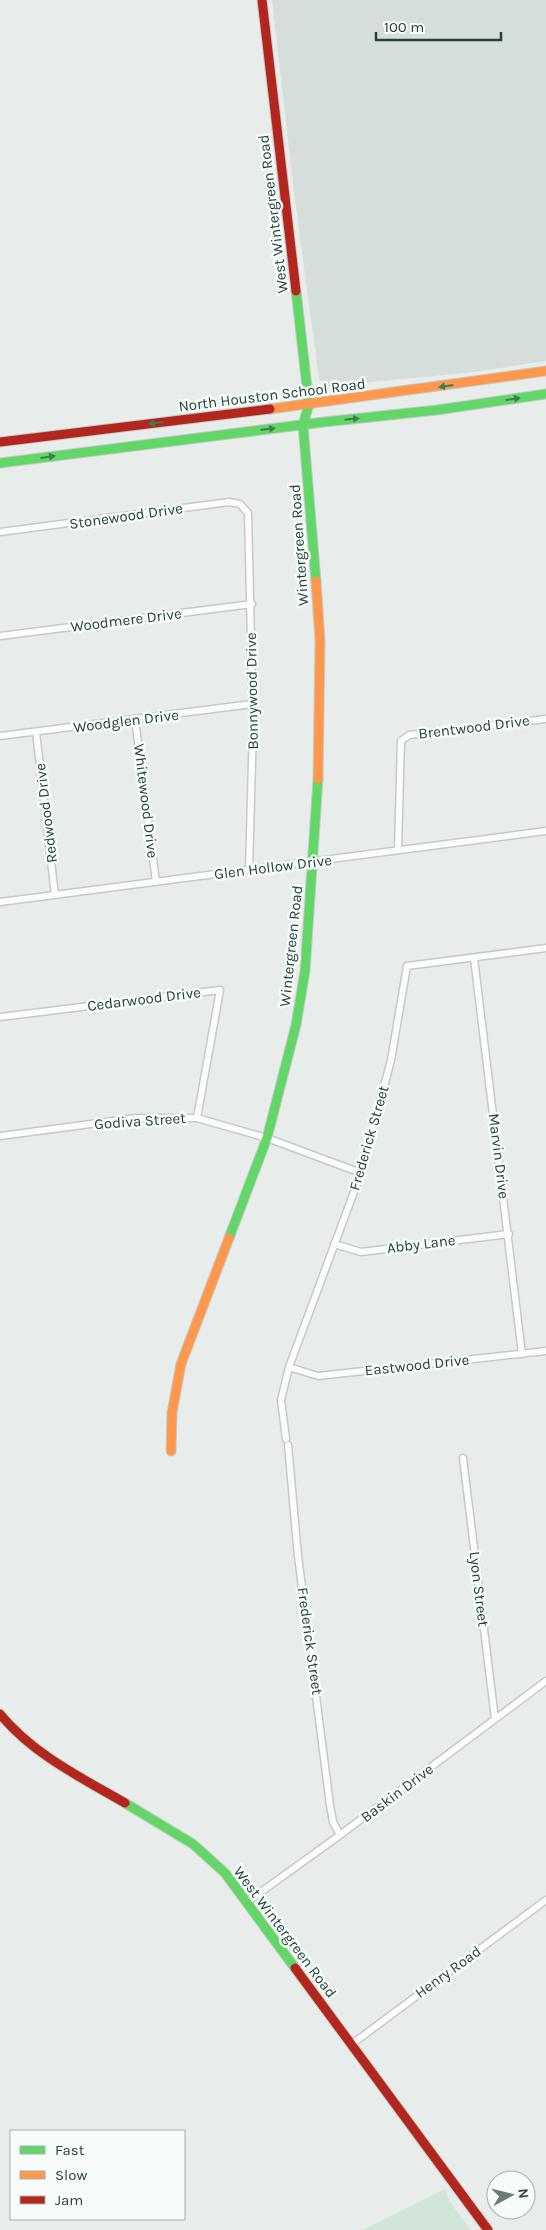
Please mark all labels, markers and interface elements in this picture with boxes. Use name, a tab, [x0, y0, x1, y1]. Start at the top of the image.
scale bar	[376, 10, 501, 42]
text: 100 m	[384, 18, 424, 36]
street label: West Wintergreen Road	[254, 134, 292, 294]
street label: North Houston School Road	[177, 375, 367, 415]
one-way arrow	[438, 382, 454, 390]
one-way arrow	[505, 395, 521, 403]
one-way arrow	[344, 415, 360, 423]
one-way arrow	[148, 419, 164, 427]
one-way arrow	[260, 425, 276, 433]
one-way arrow	[41, 452, 57, 460]
street label: Wintergreen Road	[286, 484, 312, 606]
street label: Stonewood Drive	[68, 499, 184, 533]
street label: Woodmere Drive	[69, 604, 183, 636]
street label: Bonnywood Drive	[242, 632, 262, 750]
street label: Woodglen Drive	[72, 706, 180, 736]
street label: Brentwood Drive	[417, 711, 531, 743]
street label: Whitewood Drive	[130, 743, 162, 859]
street label: Redwood Drive	[31, 762, 61, 864]
street label: Glen Hollow Drive	[213, 851, 333, 883]
street label: Wintergreen Road	[276, 884, 306, 1008]
street label: Cedarwood Drive	[86, 983, 202, 1015]
street label: Frederick Street	[345, 1083, 393, 1193]
street label: Godiva Street	[94, 1109, 187, 1133]
street label: Marvin Drive	[485, 1112, 513, 1200]
street label: Abby Lane	[386, 1231, 456, 1257]
street label: Eastwood Drive	[364, 1351, 470, 1379]
street label: Lyon Street	[465, 1550, 493, 1628]
street label: Frederick Street	[294, 1586, 327, 1696]
street label: Baskin Drive	[357, 1760, 437, 1826]
street label: West Wintergreen Road	[230, 1863, 340, 2001]
street label: Henry Road	[411, 1942, 485, 2002]
legend	[10, 2130, 185, 2220]
text: Fast	[55, 2141, 85, 2159]
text: Slow	[55, 2166, 87, 2184]
north arrow	[486, 2170, 536, 2220]
text: N	[514, 2187, 532, 2199]
text: Jam	[55, 2191, 83, 2209]

